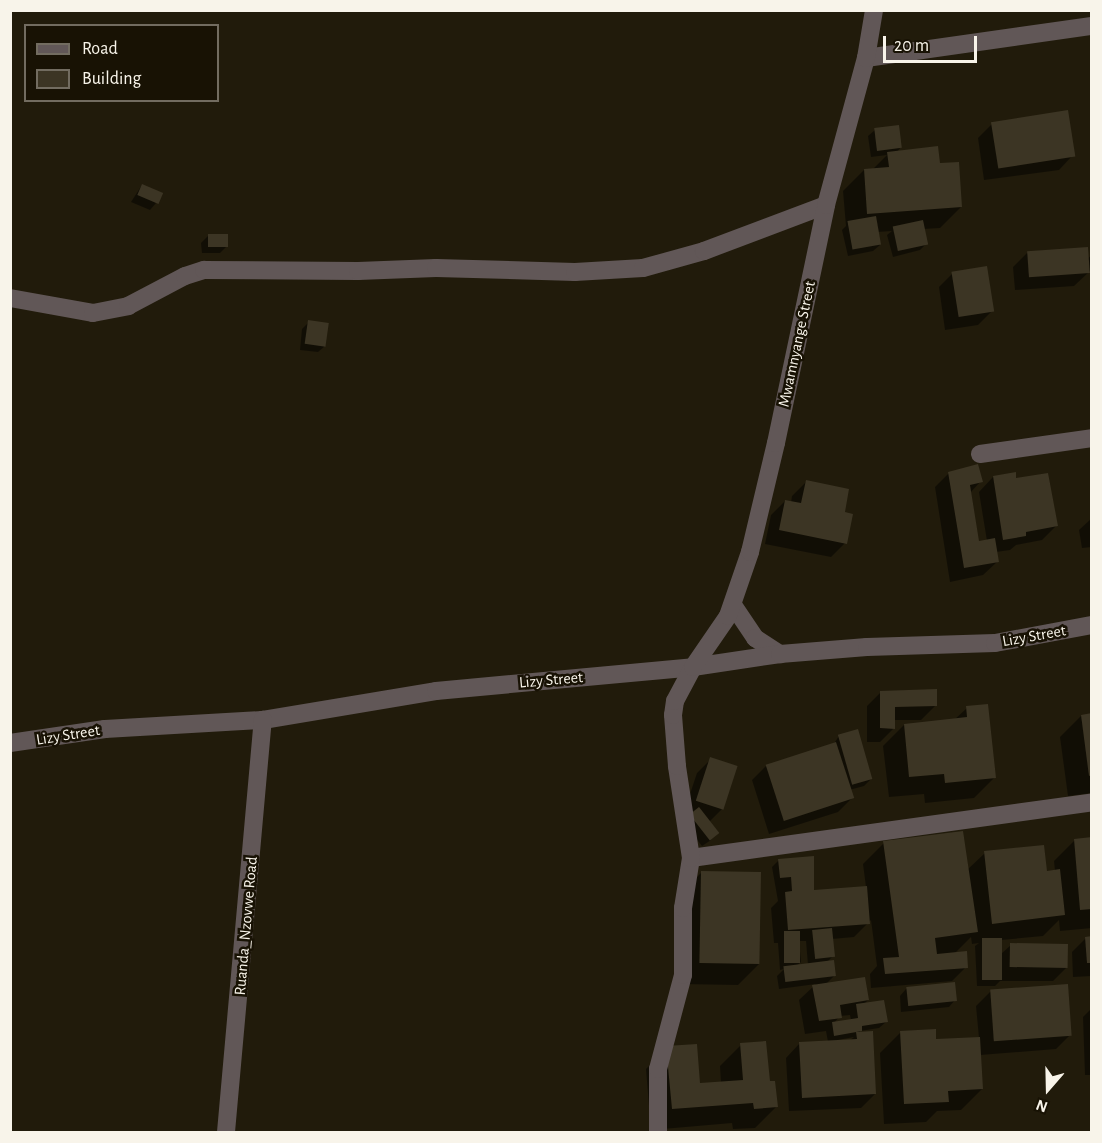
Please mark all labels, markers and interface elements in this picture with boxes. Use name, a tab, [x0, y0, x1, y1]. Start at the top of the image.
legend	[24, 24, 219, 102]
scale bar	[886, 24, 980, 62]
text: 20 m	[894, 37, 929, 55]
text: Road	[82, 40, 118, 58]
text: Building	[82, 70, 141, 88]
street label: Mwamnyange Street	[774, 279, 820, 409]
street label: Lizy Street	[1001, 621, 1067, 651]
street label: Lizy Street	[518, 668, 584, 692]
street label: Lizy Street	[35, 720, 101, 750]
street label: Ruanda_Nzovwe Road	[230, 856, 262, 996]
north arrow	[1018, 1059, 1078, 1119]
text: N	[1034, 1096, 1050, 1115]

